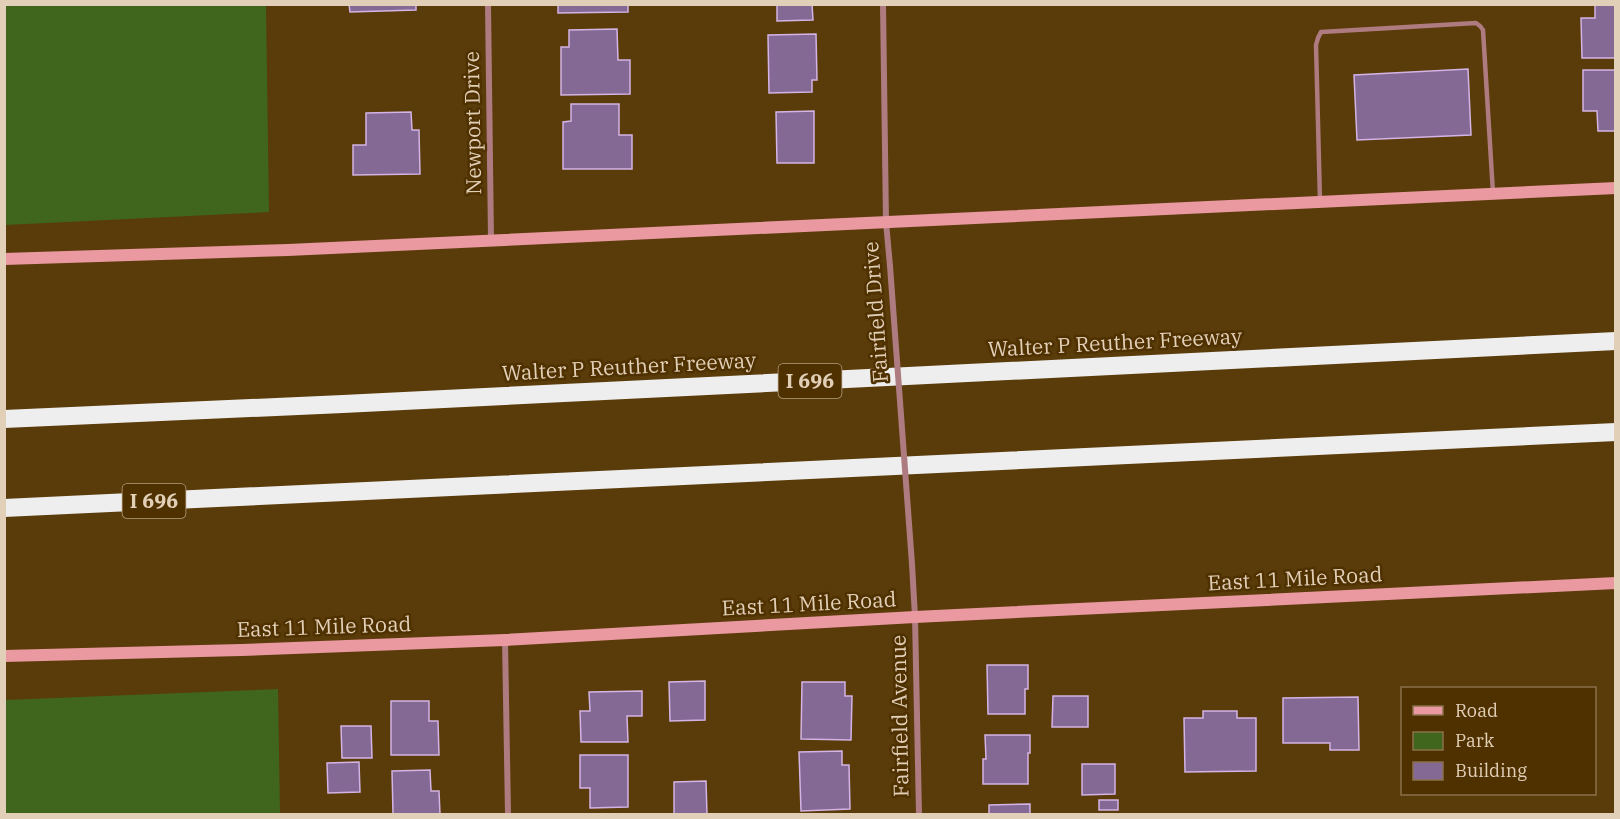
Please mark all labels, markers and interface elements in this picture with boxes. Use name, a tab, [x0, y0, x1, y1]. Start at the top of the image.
street label: Newport Drive	[457, 51, 487, 195]
street label: Fairfield Drive	[856, 241, 894, 384]
street label: Walter P Reuther Freeway	[987, 321, 1244, 363]
street label: Walter P Reuther Freeway	[501, 345, 758, 387]
road number: I 696	[778, 364, 842, 398]
road number: I 696	[122, 484, 186, 518]
street label: East 11 Mile Road	[1207, 559, 1383, 597]
street label: East 11 Mile Road	[721, 584, 897, 622]
street label: East 11 Mile Road	[236, 609, 412, 643]
street label: Fairfield Avenue	[884, 635, 914, 797]
legend	[1401, 687, 1596, 795]
text: Road	[1455, 699, 1498, 722]
text: Park	[1455, 729, 1495, 752]
text: Building	[1455, 759, 1527, 782]

